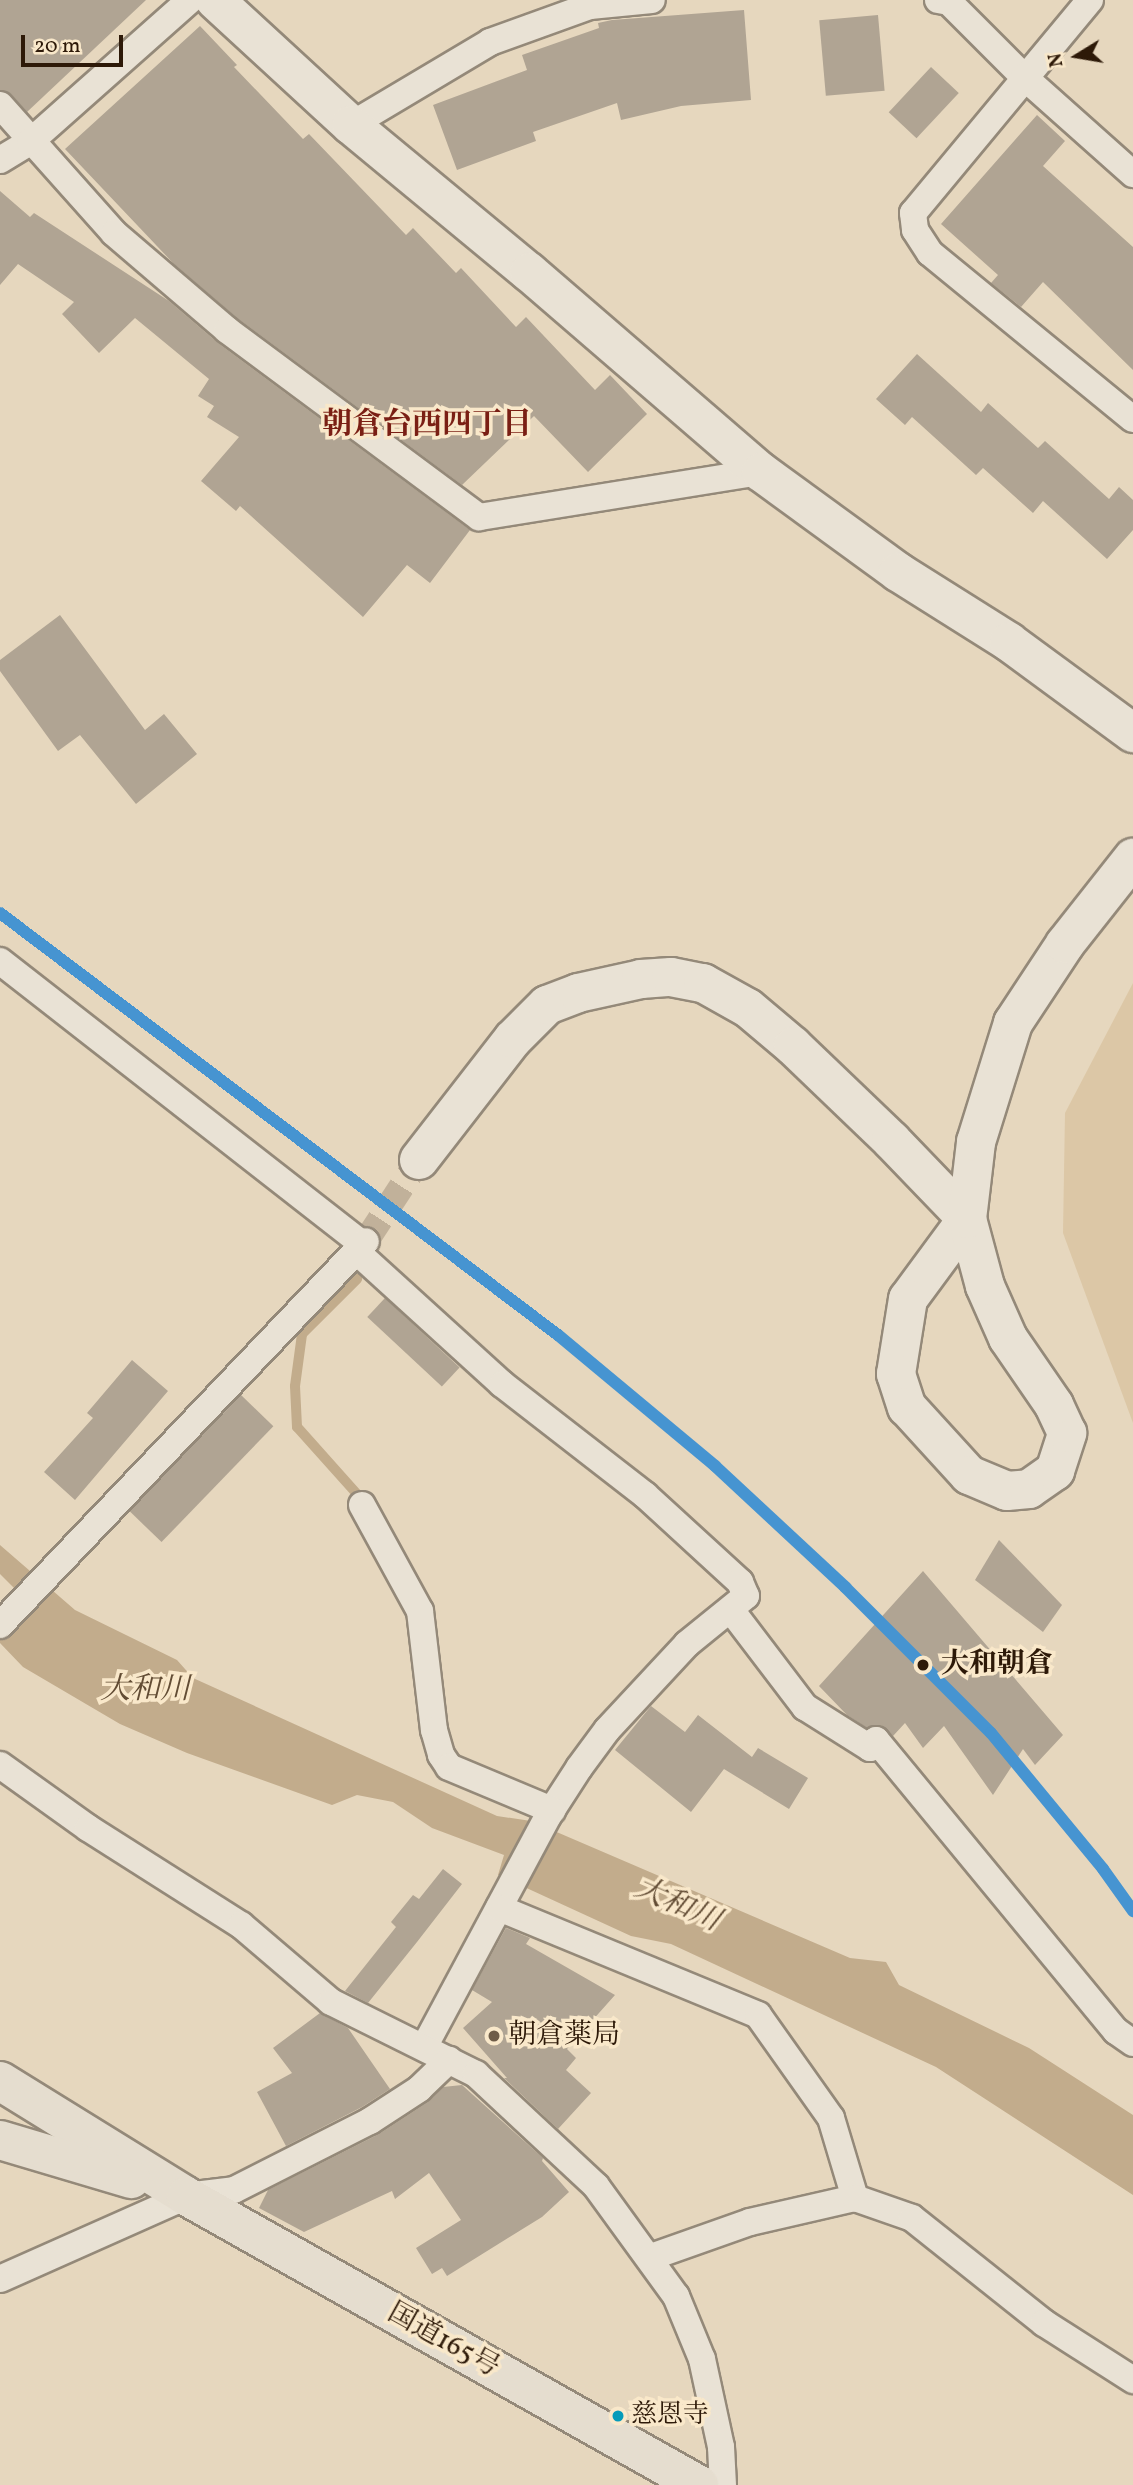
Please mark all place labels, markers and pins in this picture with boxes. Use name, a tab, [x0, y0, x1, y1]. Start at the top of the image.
place label: 大和朝倉	[941, 1648, 1053, 1682]
marker: 大和朝倉	[911, 1653, 935, 1677]
place label: 朝倉薬局	[508, 2019, 620, 2053]
marker: 朝倉薬局	[486, 2028, 502, 2044]
place label: 慈恩寺	[631, 2400, 709, 2432]
marker: 慈恩寺	[611, 2409, 625, 2423]

